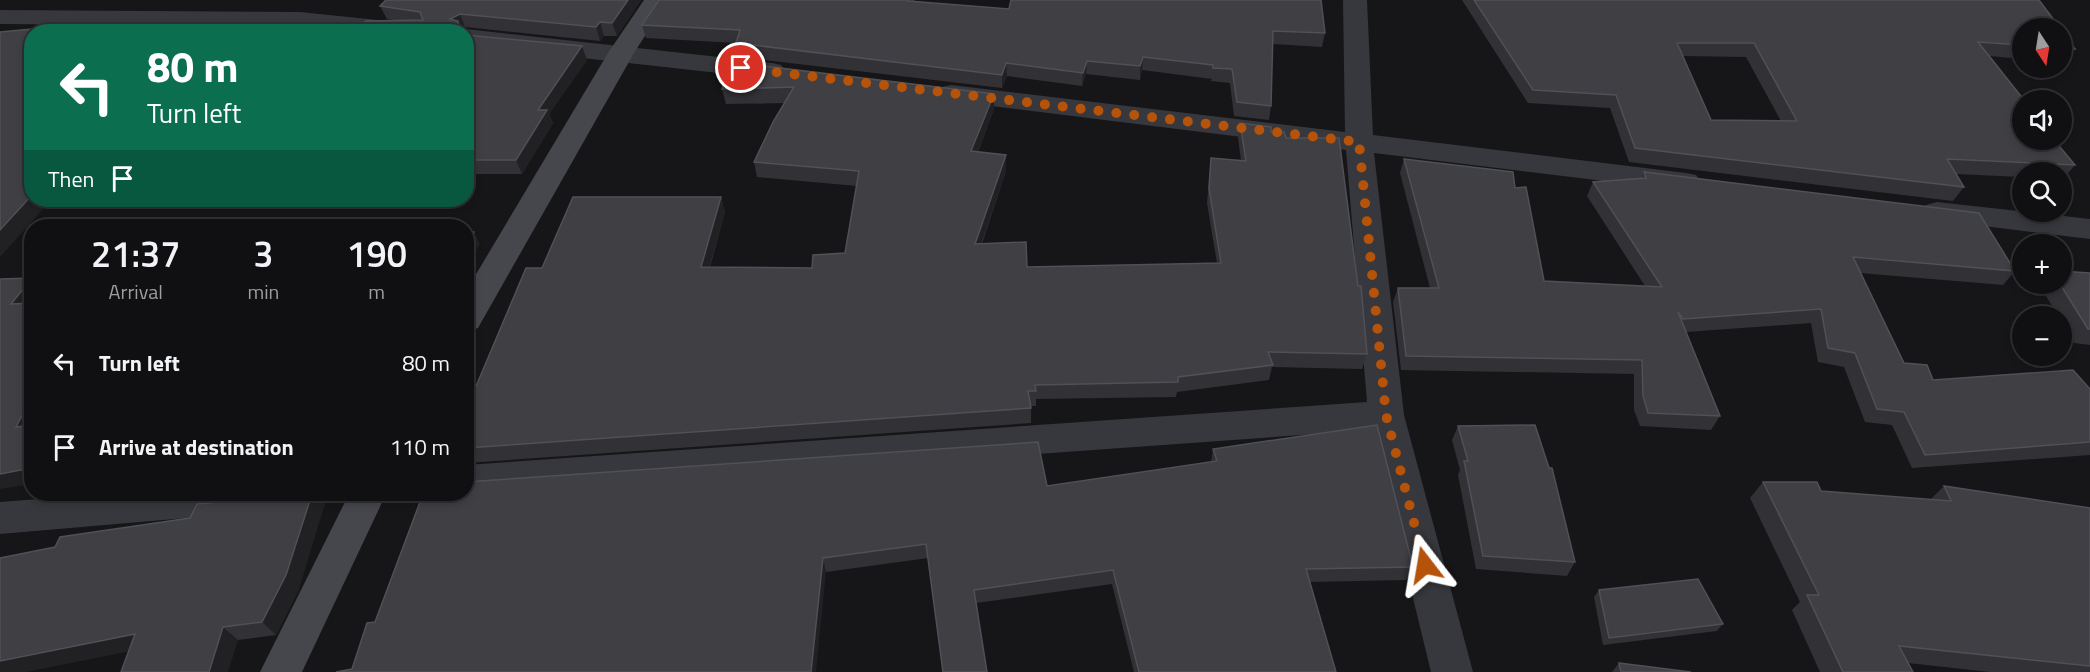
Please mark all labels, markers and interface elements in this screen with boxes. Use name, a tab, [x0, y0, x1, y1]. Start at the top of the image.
north arrow	[2012, 18, 2072, 78]
map controls	[2012, 18, 2072, 366]
text: 80 m	[147, 34, 239, 98]
pin	[715, 42, 766, 93]
icon: left	[48, 48, 126, 126]
icon: arrive	[724, 51, 757, 84]
button: sound	[2012, 90, 2072, 150]
text: Turn left	[147, 92, 241, 133]
text: Then	[48, 162, 94, 196]
icon: arrive	[106, 162, 139, 195]
button: search	[2012, 162, 2072, 222]
text: 21:37	[91, 226, 180, 281]
text: 3	[253, 226, 273, 281]
text: 190	[346, 226, 407, 281]
button: +	[2012, 234, 2072, 294]
text: Arrival	[109, 276, 163, 307]
text: min	[247, 276, 279, 307]
text: m	[368, 276, 385, 307]
button: −	[2012, 306, 2072, 366]
text: Turn left	[99, 346, 180, 380]
text: 80 m	[402, 346, 450, 380]
icon: left	[48, 347, 81, 380]
text: Arrive at destination	[99, 430, 294, 464]
text: 110 m	[390, 430, 450, 464]
icon: arrive	[48, 431, 81, 464]
position arrow	[1393, 533, 1457, 597]

